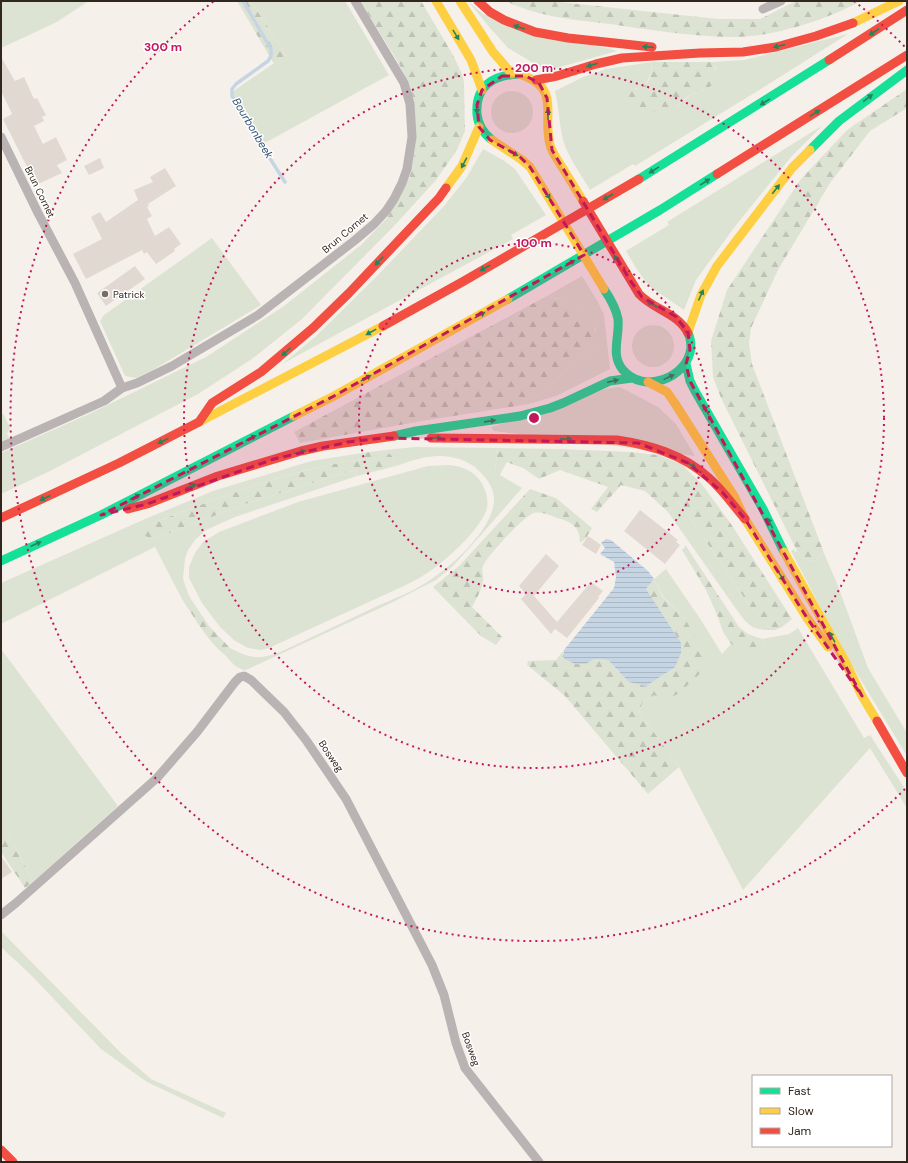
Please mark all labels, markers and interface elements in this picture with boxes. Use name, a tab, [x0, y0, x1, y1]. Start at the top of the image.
one-way arrow	[513, 23, 525, 29]
one-way arrow	[869, 28, 880, 36]
one-way arrow	[452, 29, 459, 40]
text: 300 m	[144, 39, 182, 55]
one-way arrow	[641, 43, 654, 50]
one-way arrow	[772, 44, 785, 50]
text: 200 m	[515, 60, 553, 76]
one-way arrow	[586, 62, 598, 68]
one-way arrow	[862, 94, 873, 102]
water label: Bourbonbeek	[229, 95, 277, 161]
one-way arrow	[759, 98, 771, 105]
one-way arrow	[474, 102, 480, 115]
one-way arrow	[545, 107, 551, 120]
one-way arrow	[809, 109, 821, 116]
one-way arrow	[507, 149, 519, 156]
one-way arrow	[461, 157, 467, 169]
street label: Brun Cornet	[22, 164, 58, 220]
one-way arrow	[649, 166, 659, 174]
one-way arrow	[700, 178, 710, 186]
one-way arrow	[771, 184, 780, 195]
one-way arrow	[543, 189, 551, 199]
one-way arrow	[602, 194, 614, 201]
street label: Brun Cornet	[319, 210, 371, 256]
text: 100 m	[516, 235, 552, 251]
one-way arrow	[614, 254, 621, 266]
one-way arrow	[374, 256, 384, 266]
one-way arrow	[564, 259, 576, 266]
one-way arrow	[479, 265, 490, 272]
place label: Patrick	[113, 288, 145, 301]
marker: Patrick	[100, 289, 110, 299]
one-way arrow	[698, 290, 704, 301]
one-way arrow	[646, 301, 658, 308]
one-way arrow	[474, 311, 486, 318]
one-way arrow	[365, 329, 377, 336]
one-way arrow	[281, 347, 291, 356]
one-way arrow	[663, 374, 675, 380]
one-way arrow	[361, 375, 372, 382]
one-way arrow	[607, 377, 619, 383]
one-way arrow	[702, 404, 709, 415]
centre of rings	[527, 411, 541, 425]
one-way arrow	[484, 418, 496, 424]
one-way arrow	[245, 435, 257, 442]
one-way arrow	[430, 435, 443, 441]
one-way arrow	[560, 436, 573, 442]
one-way arrow	[157, 438, 168, 444]
one-way arrow	[294, 448, 306, 454]
one-way arrow	[685, 461, 696, 468]
one-way arrow	[185, 483, 197, 489]
one-way arrow	[130, 494, 141, 500]
one-way arrow	[40, 495, 51, 501]
one-way arrow	[767, 517, 773, 528]
one-way arrow	[31, 541, 42, 547]
one-way arrow	[777, 570, 784, 582]
one-way arrow	[828, 631, 835, 643]
street label: Bosweg	[316, 738, 347, 775]
street label: Bosweg	[459, 1030, 483, 1068]
legend	[752, 1075, 892, 1147]
text: Fast	[788, 1083, 811, 1099]
text: Slow	[788, 1103, 814, 1119]
text: Jam	[788, 1123, 811, 1139]

